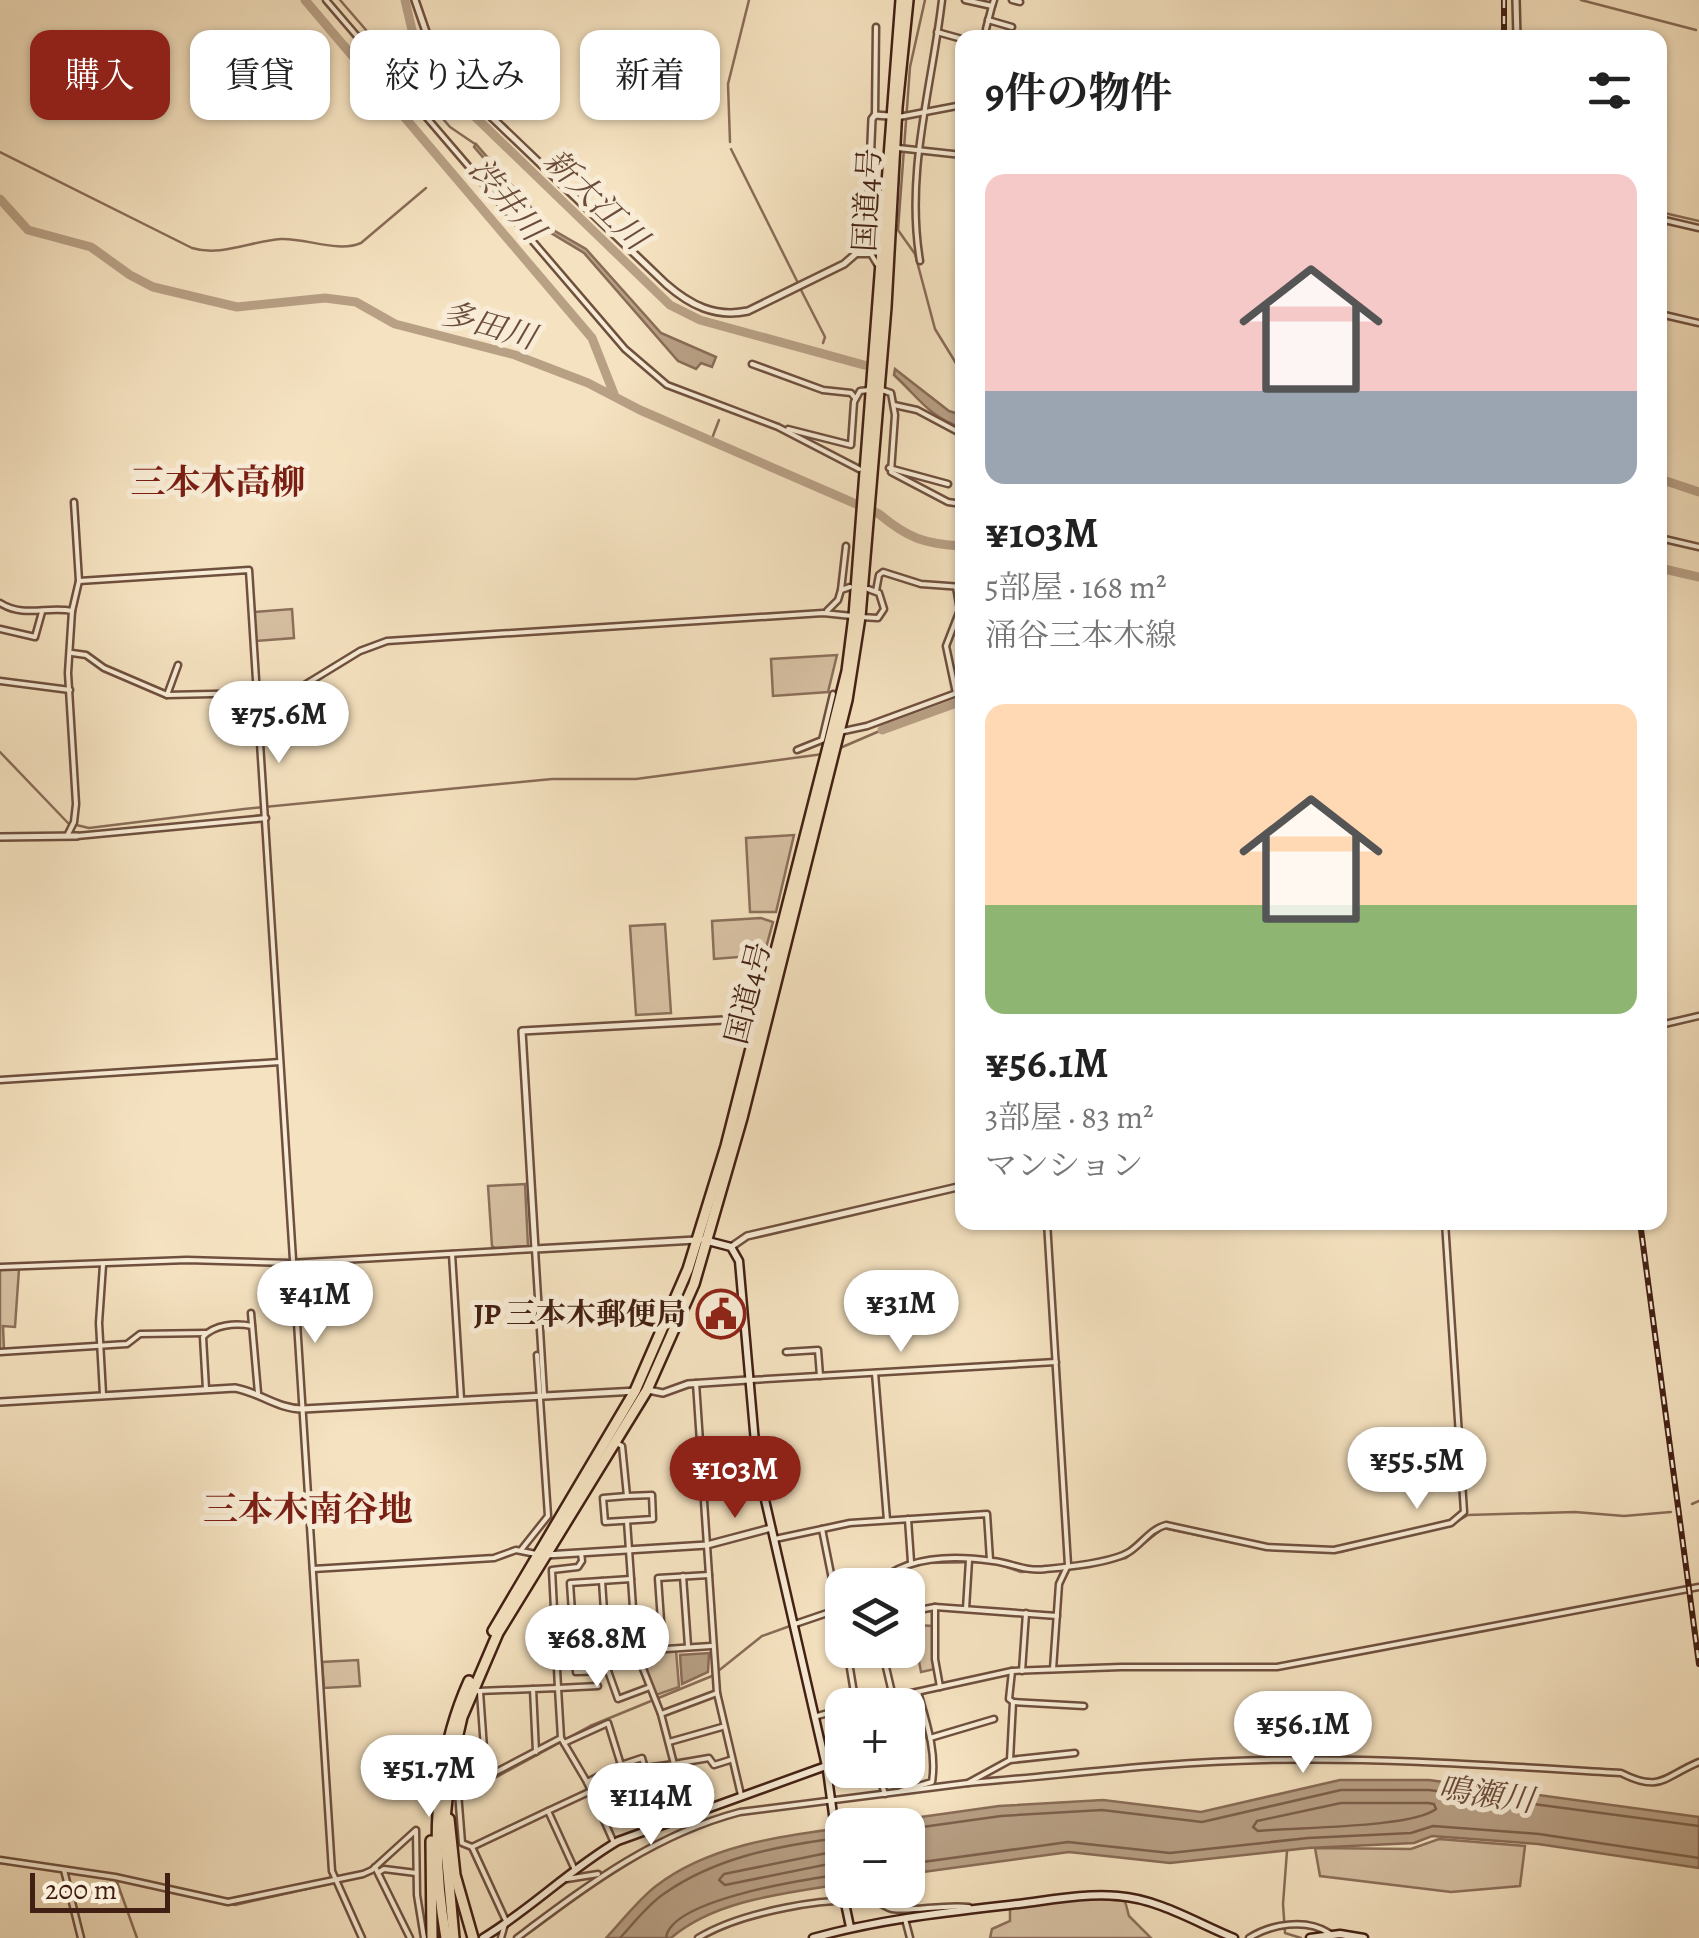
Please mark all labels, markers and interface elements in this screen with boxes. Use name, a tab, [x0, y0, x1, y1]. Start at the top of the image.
chip: 購入	[30, 30, 170, 120]
chip: 賃貸	[190, 30, 330, 120]
chip: 絞り込み	[350, 30, 560, 120]
chip: 新着	[580, 30, 720, 120]
icon: filters	[1582, 63, 1637, 118]
text: 9件の物件	[985, 64, 1172, 121]
water label: 新大江川	[535, 139, 659, 261]
street label: 国道4号	[844, 147, 890, 253]
water label: 渋井川	[459, 148, 557, 252]
icon: home	[1221, 239, 1401, 419]
water label: 多田川	[437, 291, 544, 360]
district label: 三本木高柳	[130, 458, 306, 506]
text: ¥103M	[985, 504, 1099, 561]
text: 5部屋 · 168 m²	[985, 565, 1167, 609]
text: 涌谷三本木線	[985, 613, 1177, 657]
pin: ¥75.6M	[198, 681, 360, 766]
text: ¥75.6M	[231, 691, 327, 735]
icon: home	[1221, 769, 1401, 949]
street label: 国道4号	[716, 938, 780, 1048]
text: ¥56.1M	[985, 1034, 1109, 1091]
text: 3部屋 · 83 m²	[985, 1095, 1154, 1139]
text: マンション	[985, 1143, 1144, 1187]
pin: ¥41M	[256, 1261, 374, 1346]
pin: ¥31M	[842, 1270, 960, 1355]
text: ¥41M	[279, 1271, 351, 1315]
text: ¥31M	[866, 1280, 936, 1324]
public building icon: JP 三本木郵便局	[695, 1288, 747, 1340]
place label: JP 三本木郵便局	[474, 1294, 686, 1334]
pin: ¥55.5M	[1336, 1427, 1498, 1512]
pin: ¥103M	[665, 1436, 805, 1521]
text: ¥55.5M	[1369, 1437, 1465, 1481]
text: ¥103M	[692, 1446, 778, 1490]
district label: 三本木南谷地	[203, 1485, 413, 1533]
map controls	[825, 1568, 925, 1908]
button: layers	[825, 1568, 925, 1668]
pin: ¥68.8M	[516, 1605, 678, 1690]
text: ¥68.8M	[547, 1615, 647, 1659]
button: +	[825, 1688, 925, 1788]
pin: ¥56.1M	[1222, 1691, 1384, 1776]
text: ¥56.1M	[1256, 1701, 1350, 1745]
pin: ¥51.7M	[348, 1735, 510, 1820]
text: ¥51.7M	[383, 1745, 475, 1789]
pin: ¥114M	[581, 1763, 721, 1848]
water label: 鳴瀬川	[1435, 1766, 1540, 1823]
text: ¥114M	[609, 1773, 693, 1817]
button: −	[825, 1808, 925, 1908]
scale bar	[30, 1868, 170, 1912]
text: 200 m	[45, 1871, 117, 1909]

